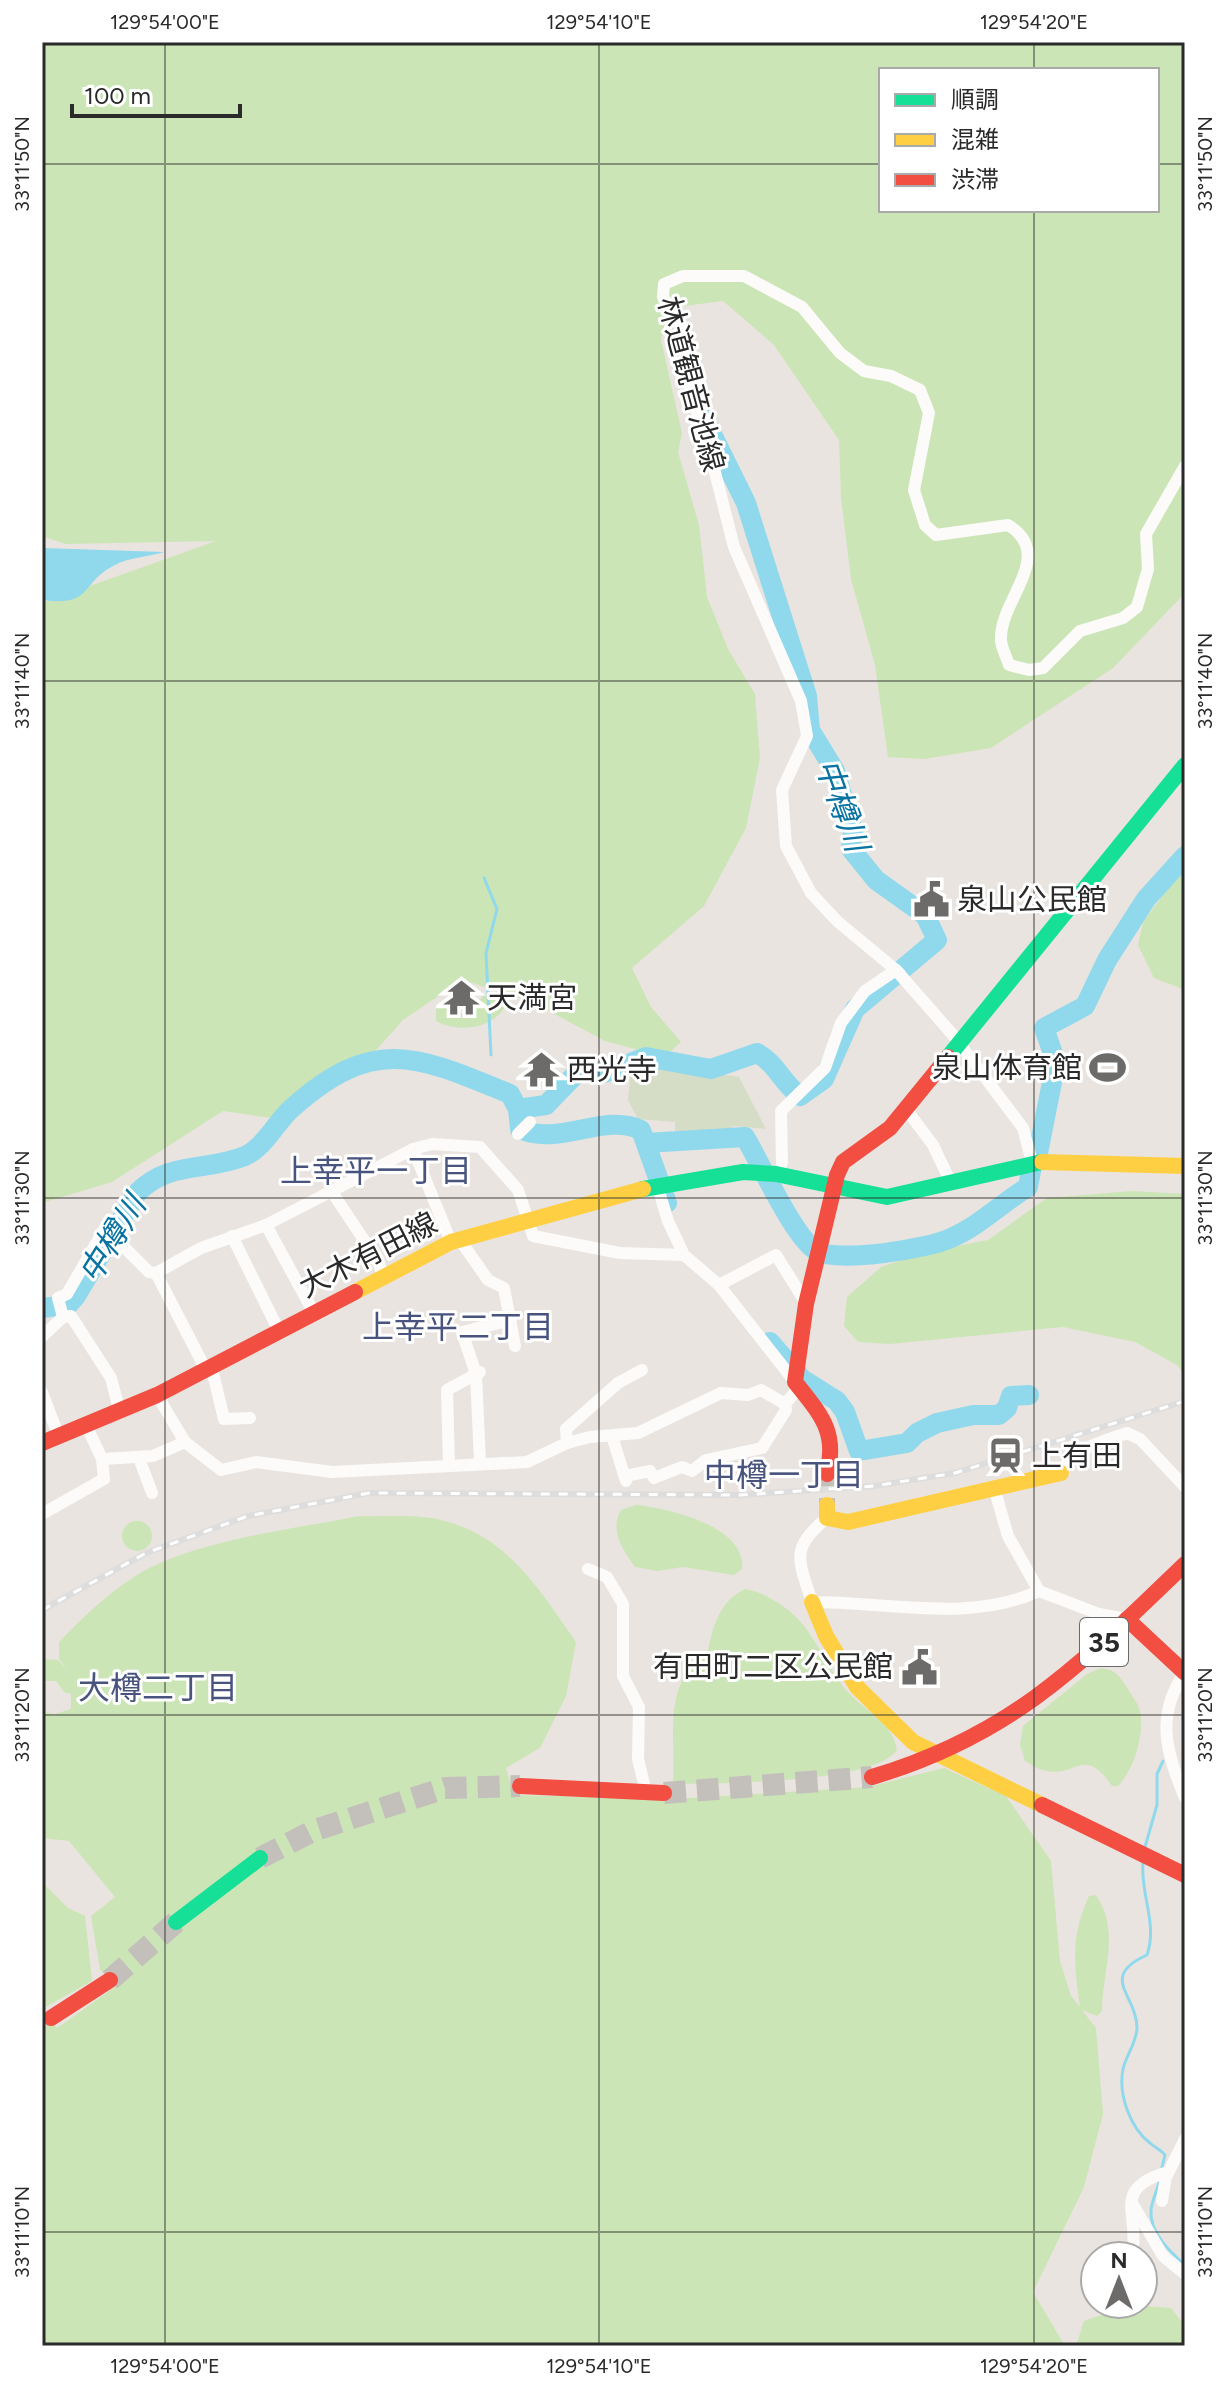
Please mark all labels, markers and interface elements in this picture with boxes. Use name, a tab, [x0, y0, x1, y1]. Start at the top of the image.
text: 129°54'00"E	[110, 10, 220, 34]
text: 129°54'10"E	[546, 10, 652, 34]
text: 129°54'20"E	[980, 10, 1088, 34]
scale bar	[72, 68, 240, 118]
legend	[879, 68, 1159, 212]
text: 100 m	[84, 81, 151, 110]
text: 順調	[951, 85, 999, 114]
text: 33°11'50"N	[10, 116, 34, 212]
text: 33°11'50"N	[1193, 116, 1217, 212]
text: 混雑	[951, 125, 999, 154]
text: 渋滞	[951, 165, 999, 194]
street label: 林道観音池線	[650, 292, 733, 476]
text: 33°11'40"N	[10, 633, 34, 729]
text: 33°11'40"N	[1193, 633, 1217, 729]
water label: 中樽川	[808, 753, 877, 859]
public building icon: 泉山公民館	[912, 881, 950, 919]
place label: 泉山公民館	[957, 881, 1107, 918]
temple icon: 天満宮	[442, 979, 480, 1017]
place label: 天満宮	[487, 979, 577, 1016]
place label: 泉山体育館	[932, 1049, 1082, 1086]
sports icon: 泉山体育館	[1089, 1049, 1127, 1087]
temple icon: 西光寺	[522, 1051, 560, 1089]
place label: 西光寺	[567, 1051, 657, 1088]
text: 33°11'30"N	[10, 1150, 34, 1246]
text: 33°11'30"N	[1193, 1150, 1217, 1246]
district label: 上幸平一丁目	[280, 1152, 472, 1190]
water label: 中樽川	[70, 1186, 155, 1290]
street label: 大木有田線	[293, 1204, 443, 1305]
district label: 上幸平二丁目	[362, 1308, 554, 1346]
station icon: 上有田	[987, 1437, 1025, 1475]
place label: 上有田	[1032, 1437, 1122, 1474]
district label: 中樽一丁目	[704, 1456, 864, 1494]
road number: 35	[1080, 1618, 1128, 1666]
place label: 有田町二区公民館	[653, 1648, 893, 1685]
public building icon: 有田町二区公民館	[900, 1648, 938, 1686]
text: 33°11'20"N	[10, 1667, 34, 1763]
text: 33°11'20"N	[1193, 1667, 1217, 1763]
district label: 大樽二丁目	[78, 1669, 238, 1707]
text: 33°11'10"N	[10, 2186, 34, 2278]
text: 33°11'10"N	[1193, 2186, 1217, 2278]
north arrow	[1079, 2240, 1159, 2320]
text: N	[1110, 2247, 1128, 2274]
text: 129°54'00"E	[110, 2354, 220, 2378]
text: 129°54'10"E	[546, 2354, 652, 2378]
text: 129°54'20"E	[980, 2354, 1088, 2378]

